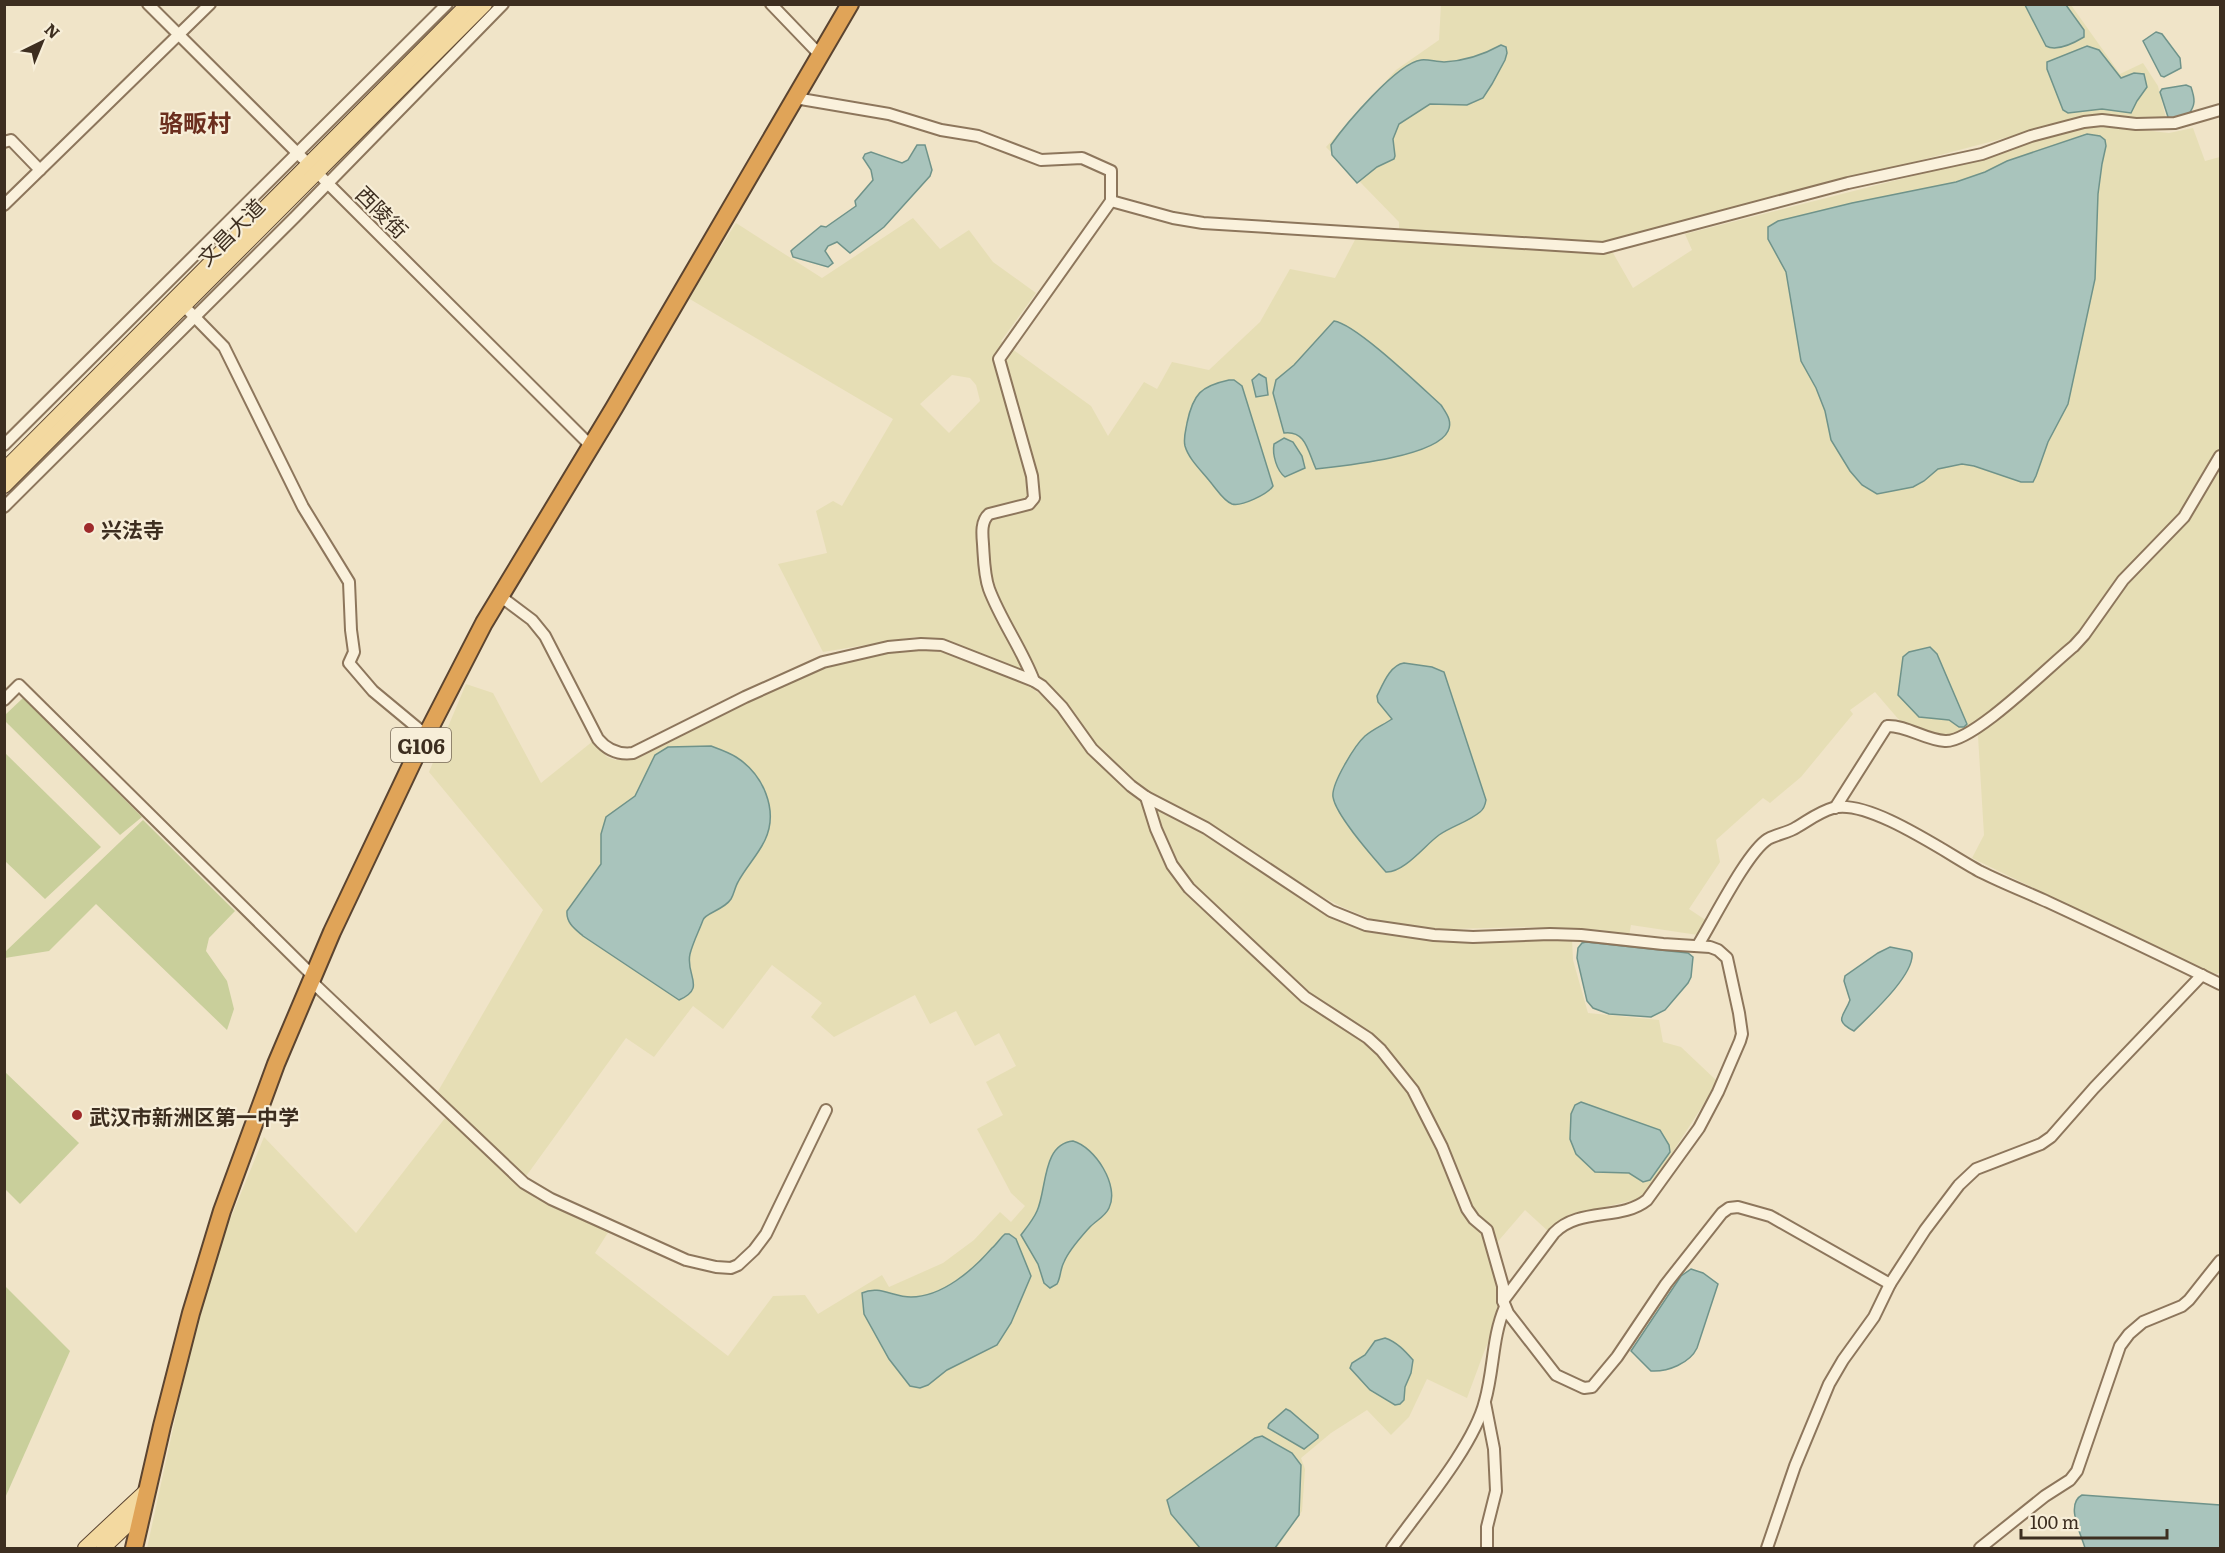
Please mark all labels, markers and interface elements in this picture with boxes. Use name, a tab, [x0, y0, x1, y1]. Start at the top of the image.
north arrow	[12, 12, 72, 72]
text: N	[40, 17, 66, 44]
district label: 骆畈村	[159, 104, 231, 139]
street label: 西陵街	[350, 178, 416, 244]
street label: 文昌大道	[189, 190, 271, 272]
place label: 兴法寺	[101, 513, 164, 544]
marker: 兴法寺	[82, 521, 96, 535]
road number: G106	[391, 728, 451, 762]
place label: 武汉市新洲区第一中学	[89, 1100, 299, 1131]
marker: 武汉市新洲区第一中学	[70, 1108, 84, 1122]
scale bar	[2021, 1502, 2166, 1540]
text: 100 m	[2030, 1508, 2079, 1535]

